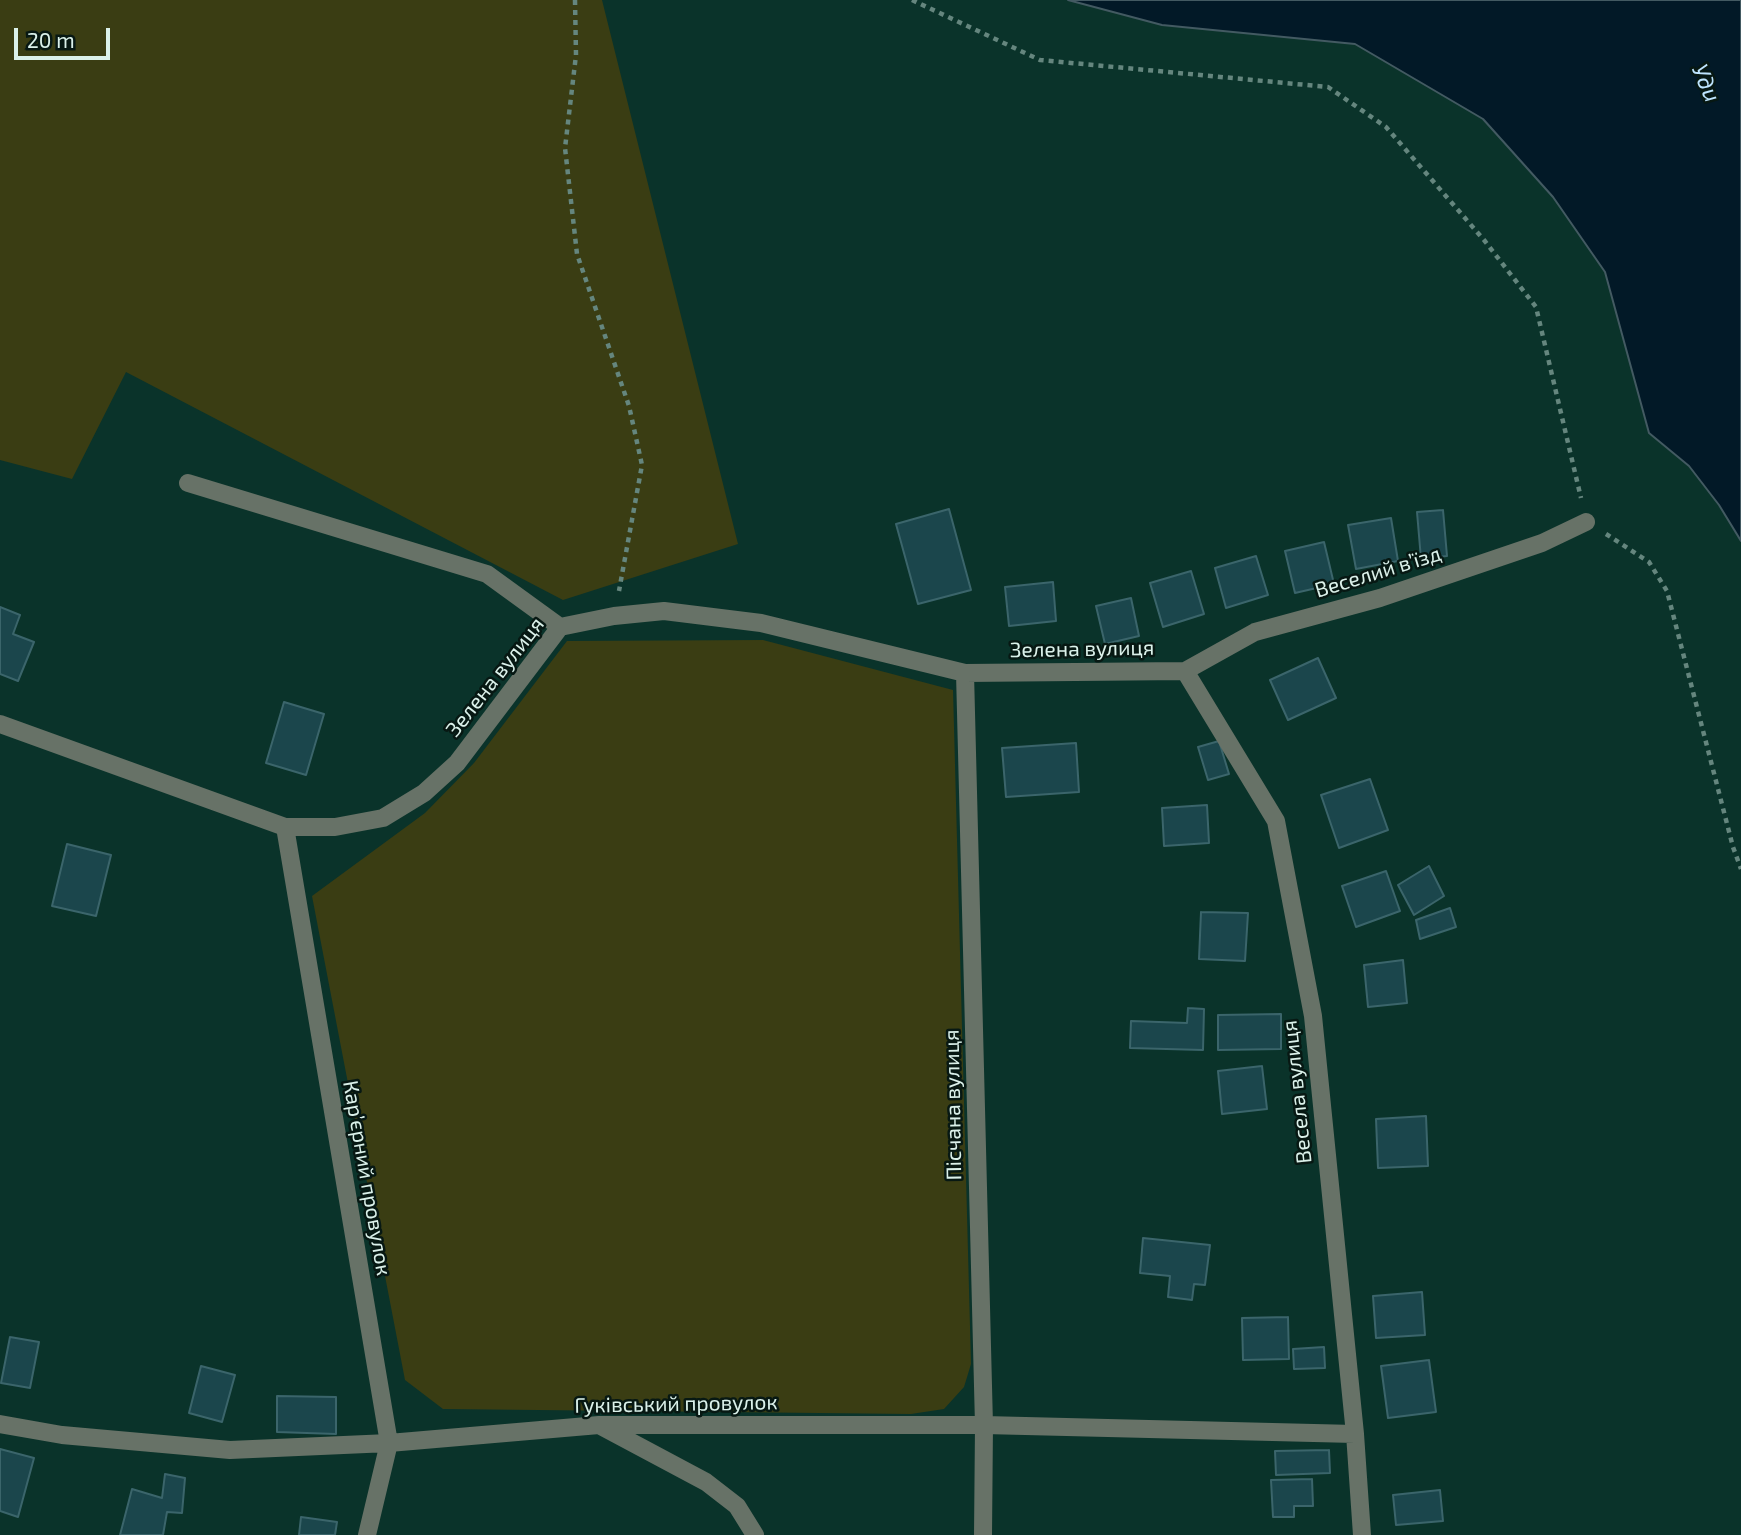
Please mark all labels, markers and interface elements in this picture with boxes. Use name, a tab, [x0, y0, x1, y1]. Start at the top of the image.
scale bar	[18, 14, 114, 58]
text: 20 m	[27, 27, 75, 52]
water label: Уди	[1686, 60, 1726, 106]
street label: Веселий в’їзд	[1312, 541, 1444, 603]
street label: Зелена вулиця	[441, 612, 549, 742]
street label: Зелена вулиця	[1010, 635, 1154, 663]
street label: Весела вулиця	[1277, 1019, 1317, 1165]
street label: Пісчана вулиця	[939, 1029, 967, 1181]
street label: Кар’єрний провулок	[337, 1079, 397, 1277]
street label: Гуківський провулок	[574, 1390, 778, 1418]

